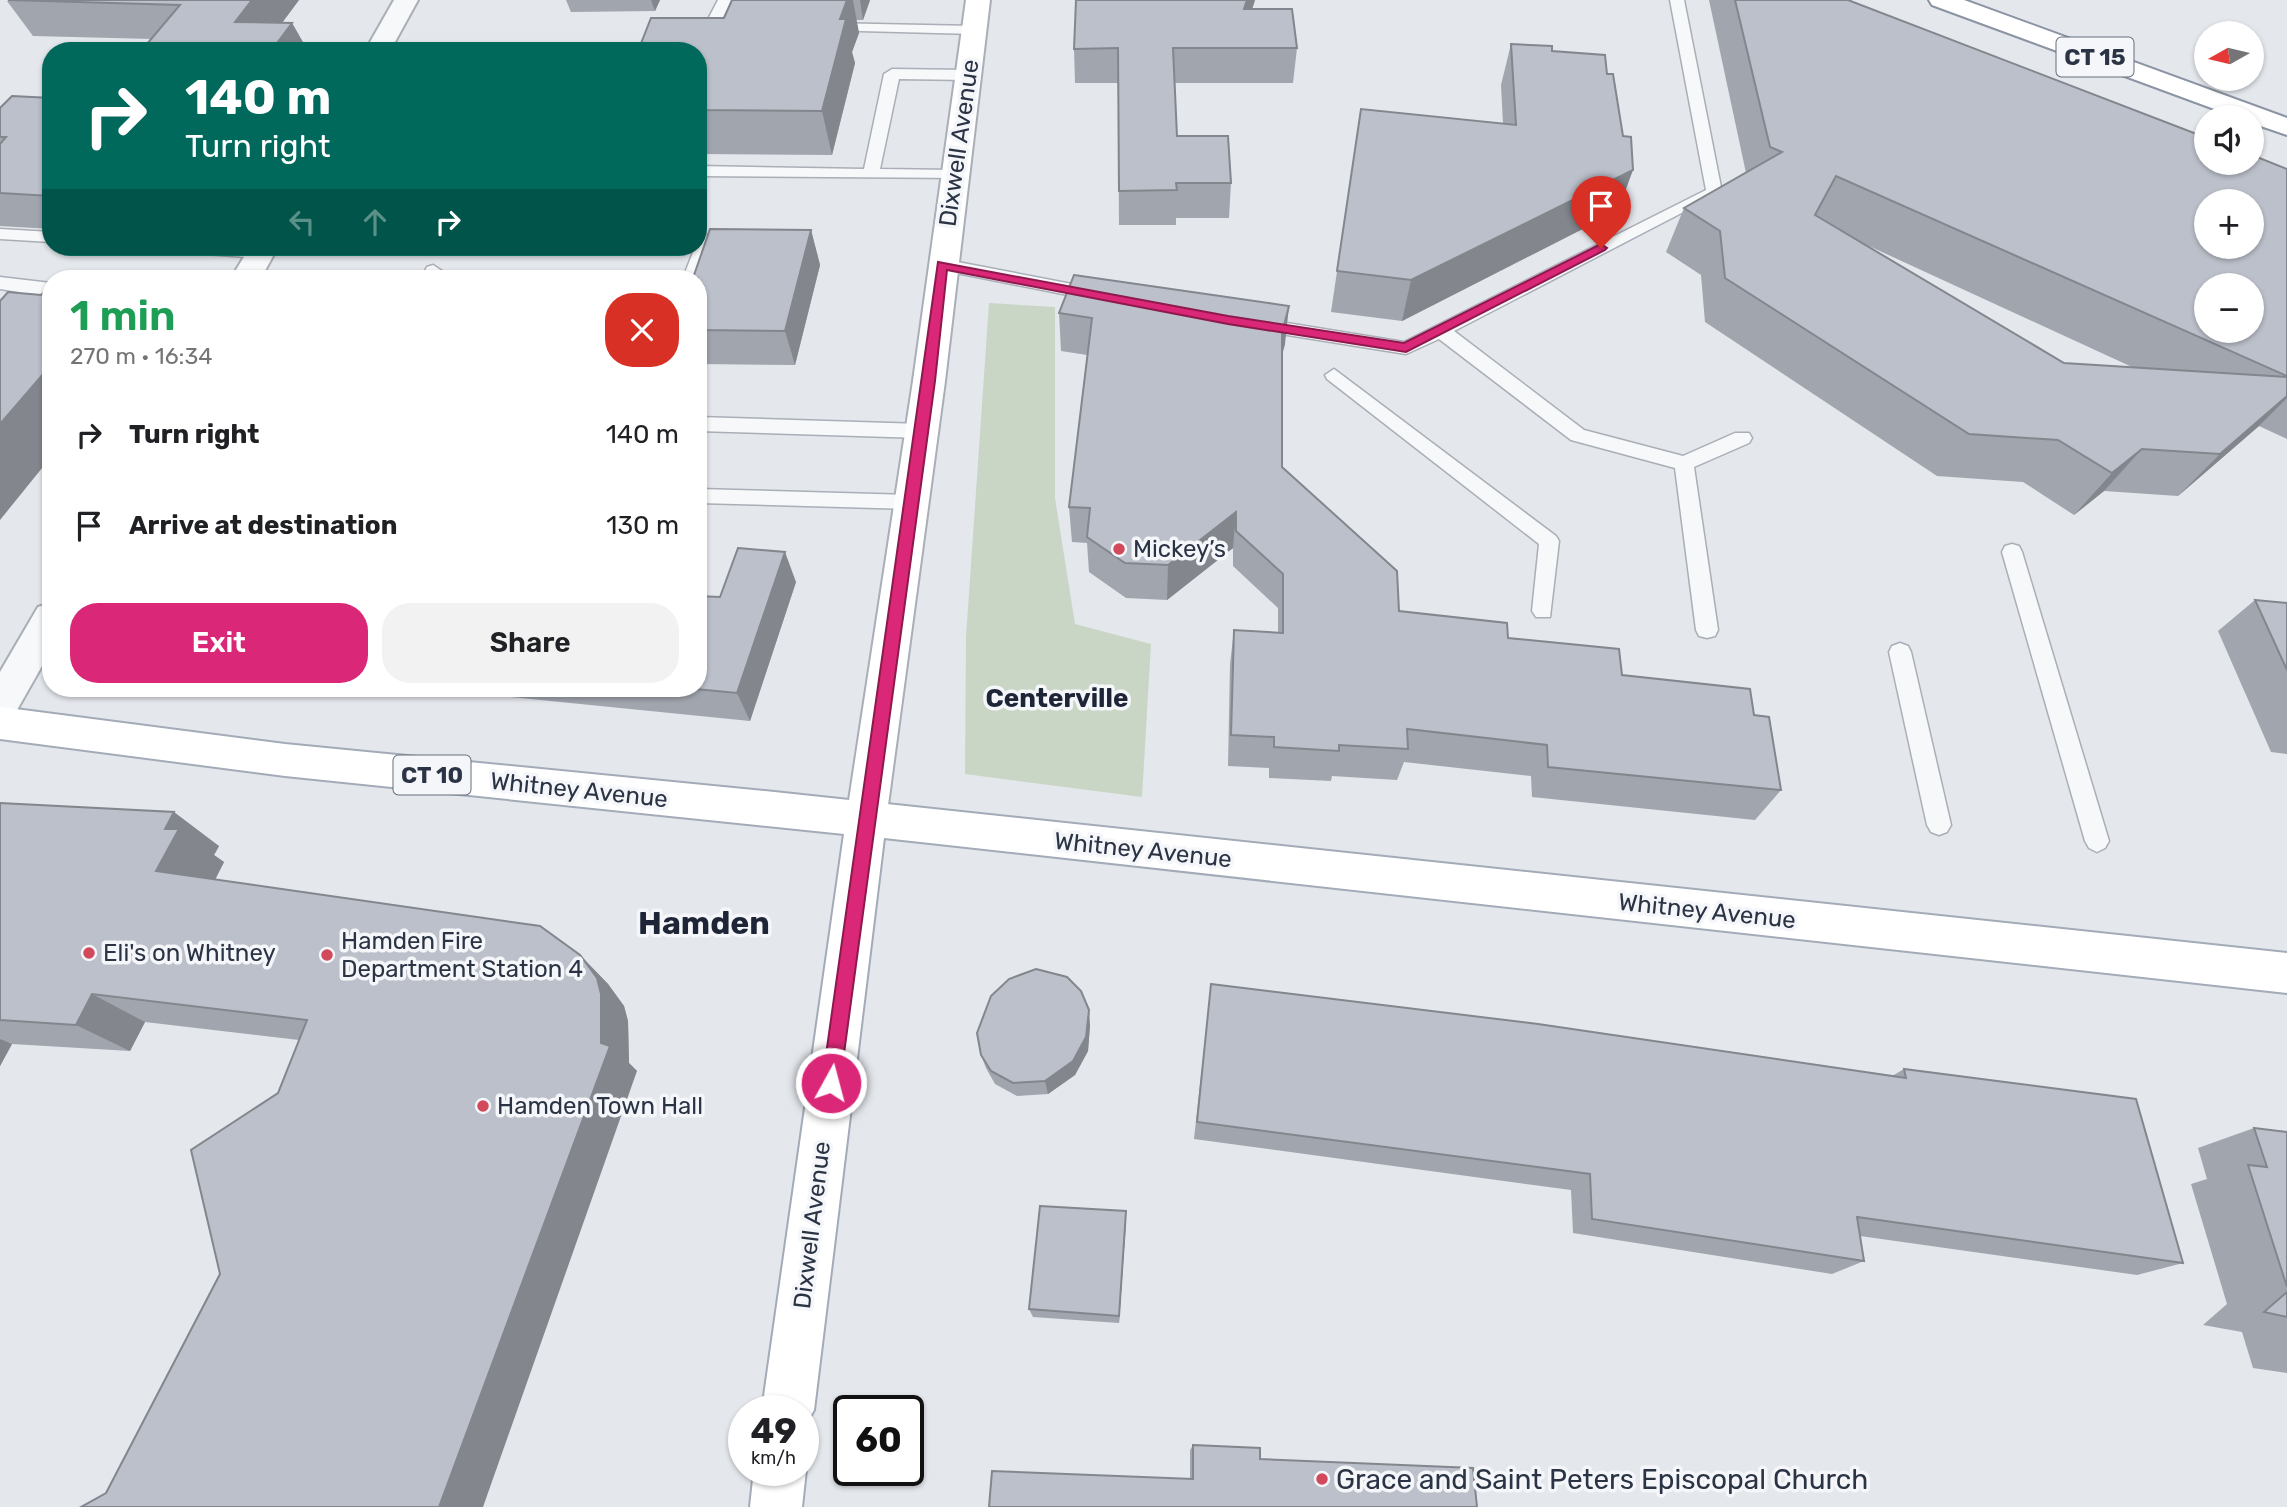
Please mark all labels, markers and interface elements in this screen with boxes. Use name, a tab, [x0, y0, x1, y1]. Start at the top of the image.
north arrow	[2194, 21, 2264, 91]
map controls	[2194, 21, 2264, 343]
road number: CT 15	[2056, 38, 2134, 76]
street label: Dixwell Avenue	[933, 58, 985, 228]
text: 140 m	[185, 68, 331, 126]
icon: right	[70, 70, 161, 161]
button: sound	[2194, 105, 2264, 175]
text: Turn right	[185, 127, 330, 165]
pin	[1571, 176, 1631, 248]
icon: arrive	[1582, 187, 1620, 225]
button: +	[2194, 189, 2264, 259]
icon: left	[283, 203, 321, 241]
icon: ahead	[356, 203, 394, 241]
icon: right	[429, 203, 467, 241]
button: −	[2194, 273, 2264, 343]
text: 1 min	[70, 291, 176, 341]
button: close	[605, 293, 679, 367]
text: 270 m · 16:34	[70, 342, 213, 370]
icon: right	[70, 416, 108, 454]
text: Turn right	[129, 419, 259, 450]
text: 140 m	[606, 419, 679, 450]
icon: arrive	[70, 507, 108, 545]
text: Arrive at destination	[129, 510, 397, 541]
text: 130 m	[606, 510, 679, 541]
place label: Mickey’s	[1133, 535, 1226, 563]
marker: Mickey’s	[1111, 541, 1127, 557]
button: Exit	[70, 603, 368, 683]
button: Share	[382, 603, 679, 683]
district label: Centerville	[986, 683, 1128, 714]
road number: CT 10	[394, 755, 471, 794]
street label: Whitney Avenue	[489, 767, 669, 813]
street label: Whitney Avenue	[1053, 827, 1233, 873]
street label: Whitney Avenue	[1617, 888, 1797, 934]
district label: Hamden	[638, 904, 770, 942]
place label: Hamden Fire Department Station 4	[341, 927, 583, 983]
place label: Eli's on Whitney	[103, 939, 276, 967]
marker: Eli's on Whitney	[81, 945, 97, 961]
marker: Hamden Fire Department Station 4	[319, 947, 335, 963]
position arrow	[794, 1046, 868, 1120]
place label: Hamden Town Hall	[497, 1092, 703, 1120]
marker: Hamden Town Hall	[475, 1098, 491, 1114]
street label: Dixwell Avenue	[788, 1140, 836, 1310]
speed limit sign: 60	[833, 1395, 924, 1486]
text: 49	[750, 1410, 797, 1452]
text: km/h	[751, 1447, 796, 1469]
place label: Grace and Saint Peters Episcopal Church	[1336, 1463, 1868, 1496]
marker: Grace and Saint Peters Episcopal Church	[1314, 1471, 1330, 1487]

